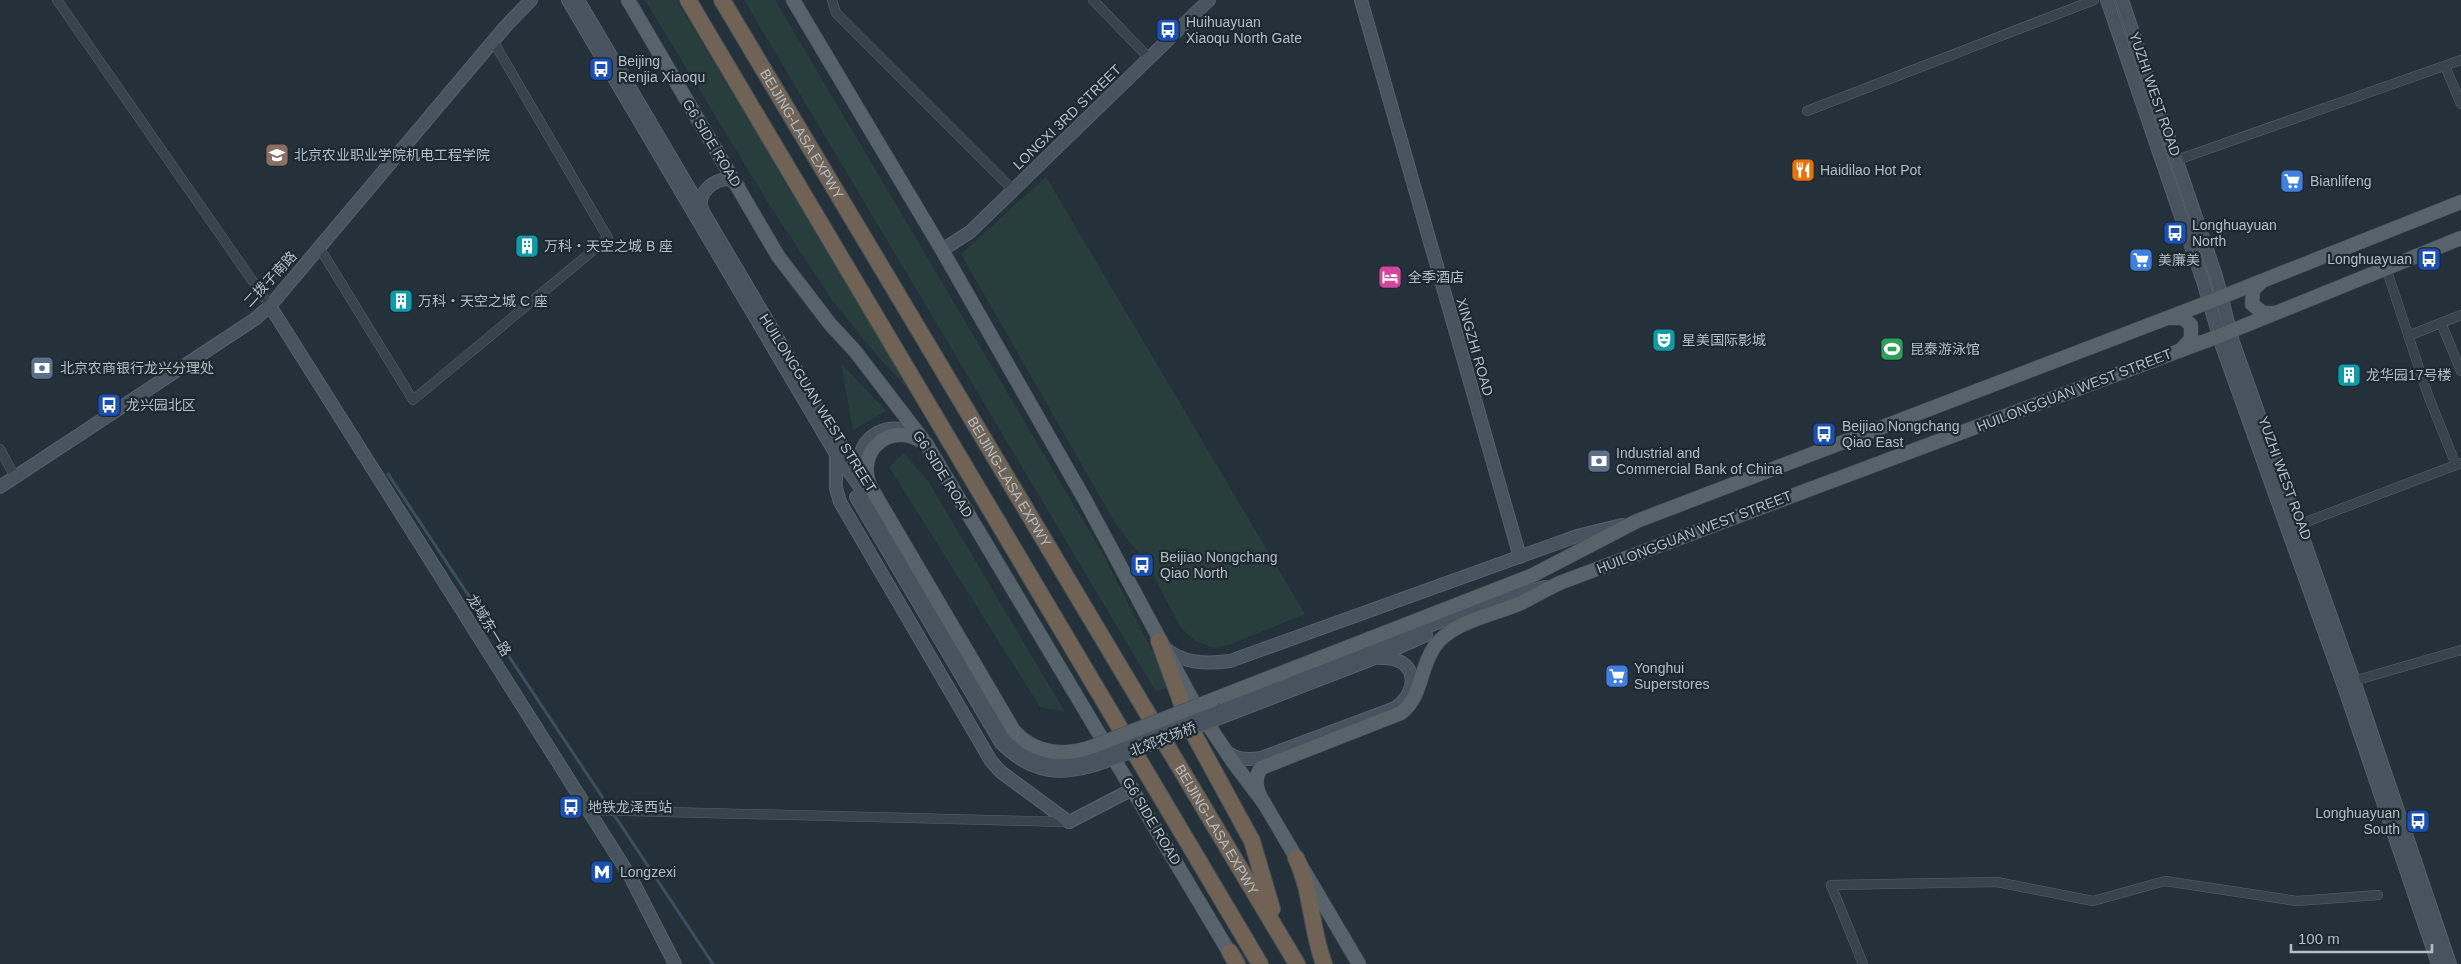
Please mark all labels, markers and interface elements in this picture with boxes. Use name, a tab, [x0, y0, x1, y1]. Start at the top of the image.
place label: Huihuayuan Xiaoqu North Gate	[1186, 14, 1302, 46]
bus stop icon: Huihuayuan Xiaoqu North Gate	[1155, 17, 1181, 43]
street label: YUZHI WEST ROAD	[2126, 30, 2184, 158]
place label: Beijing Renjia Xiaoqu	[618, 53, 705, 85]
bus stop icon: Beijing Renjia Xiaoqu	[588, 56, 614, 82]
street label: LONGXI 3RD STREET	[1010, 61, 1125, 173]
street label: BEIJING-LASA EXPWY	[757, 66, 847, 202]
street label: G6 SIDE ROAD	[679, 96, 745, 190]
school or university icon: 北京农业职业学院机电工程学院	[264, 142, 290, 168]
place label: 北京农业职业学院机电工程学院	[294, 147, 490, 163]
restaurant icon: Haidilao Hot Pot	[1790, 157, 1816, 183]
place label: Haidilao Hot Pot	[1820, 162, 1921, 178]
supermarket icon: Bianlifeng	[2279, 168, 2305, 194]
place label: Bianlifeng	[2310, 173, 2372, 189]
place label: Longhuayuan North	[2192, 217, 2277, 249]
bus stop icon: Longhuayuan North	[2162, 220, 2188, 246]
building icon: 万科・天空之城 B 座	[514, 233, 540, 259]
place label: 万科・天空之城 B 座	[544, 238, 673, 254]
bus stop icon: Longhuayuan	[2416, 246, 2442, 272]
supermarket icon: 美廉美	[2128, 247, 2154, 273]
street label: 二拨子南路	[240, 248, 300, 310]
place label: Longhuayuan	[2327, 251, 2412, 267]
place label: 美廉美	[2158, 252, 2200, 268]
hotel icon: 全季酒店	[1377, 264, 1403, 290]
place label: 全季酒店	[1408, 269, 1464, 285]
building icon: 万科・天空之城 C 座	[388, 288, 414, 314]
place label: 万科・天空之城 C 座	[418, 293, 548, 309]
street label: XINGZHI ROAD	[1453, 296, 1497, 398]
street label: HUILONGGUAN WEST STREET	[756, 311, 880, 496]
theatre icon: 星美国际影城	[1651, 327, 1677, 353]
place label: 星美国际影城	[1682, 332, 1766, 348]
sports icon: 昆泰游泳馆	[1879, 336, 1905, 362]
place label: 昆泰游泳馆	[1910, 341, 1980, 357]
street label: HUILONGGUAN WEST STREET	[1974, 345, 2174, 435]
bank icon: 北京农商银行龙兴分理处	[29, 355, 55, 381]
place label: 北京农商银行龙兴分理处	[60, 360, 214, 376]
building icon: 龙华园17号楼	[2336, 362, 2362, 388]
place label: 龙华园17号楼	[2366, 367, 2452, 383]
bus stop icon: 龙兴园北区	[96, 392, 122, 418]
place label: 龙兴园北区	[126, 397, 196, 413]
street label: BEIJING-LASA EXPWY	[964, 414, 1055, 550]
street label: YUZHI WEST ROAD	[2255, 414, 2315, 542]
place label: Beijiao Nongchang Qiao East	[1842, 418, 1960, 450]
bus stop icon: Beijiao Nongchang Qiao East	[1811, 421, 1837, 447]
street label: G6 SIDE ROAD	[910, 428, 976, 520]
place label: Industrial and Commercial Bank of China	[1616, 445, 1783, 477]
bank icon: Industrial and Commercial Bank of China	[1586, 448, 1612, 474]
street label: HUILONGGUAN WEST STREET	[1594, 487, 1794, 577]
place label: Beijiao Nongchang Qiao North	[1160, 549, 1278, 581]
bus stop icon: Beijiao Nongchang Qiao North	[1129, 552, 1155, 578]
street label: 龙域东一路	[464, 591, 514, 659]
place label: Yonghui Superstores	[1634, 660, 1709, 692]
supermarket icon: Yonghui Superstores	[1604, 663, 1630, 689]
street label: 北郊农场桥	[1127, 719, 1199, 759]
street label: BEIJING-LASA EXPWY	[1172, 762, 1262, 898]
street label: G6 SIDE ROAD	[1119, 774, 1185, 868]
bus stop icon: 地铁龙泽西站	[558, 794, 584, 820]
place label: 地铁龙泽西站	[588, 799, 672, 815]
place label: Longhuayuan South	[2315, 805, 2400, 837]
bus stop icon: Longhuayuan South	[2405, 808, 2431, 834]
metro station icon: Longzexi	[589, 859, 615, 885]
place label: Longzexi	[620, 864, 676, 880]
scale bar	[2291, 922, 2432, 954]
text: 100 m	[2298, 930, 2340, 947]

